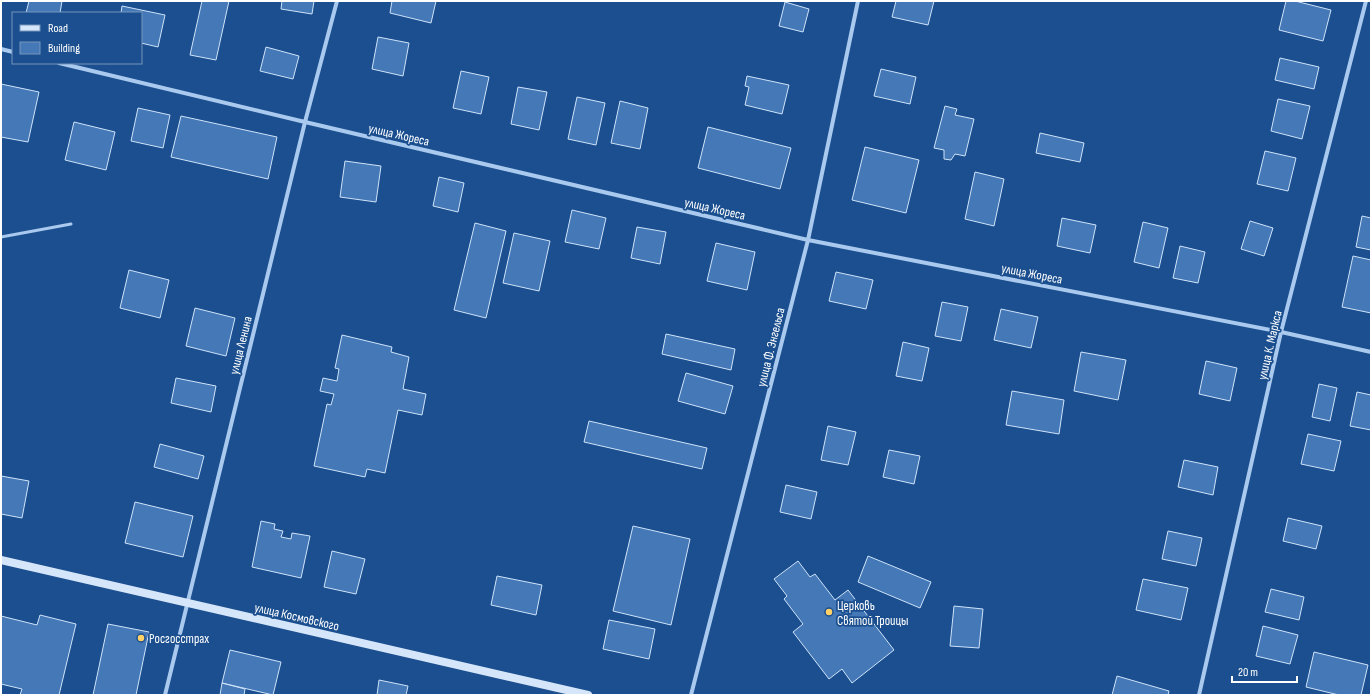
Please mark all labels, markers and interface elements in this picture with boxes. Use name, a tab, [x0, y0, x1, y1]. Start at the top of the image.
legend	[12, 12, 142, 64]
text: Road	[48, 21, 68, 36]
text: Building	[48, 41, 80, 56]
street label: улица Жореса	[367, 120, 431, 150]
street label: улица Жореса	[683, 194, 747, 224]
street label: улица Жореса	[1000, 260, 1064, 288]
street label: улица Ф. Энгельса	[753, 306, 789, 388]
street label: улица К. Маркса	[1254, 309, 1286, 381]
street label: улица Ленина	[226, 314, 256, 376]
place label: Церковь Святой Троицы	[837, 598, 908, 629]
street label: улица Космовского	[253, 599, 341, 634]
marker: Церковь Святой Троицы	[824, 607, 834, 617]
place label: Росгосстрах	[149, 631, 209, 647]
marker: Росгосстрах	[136, 633, 146, 643]
scale bar	[1232, 658, 1297, 684]
text: 20 m	[1238, 665, 1258, 680]

